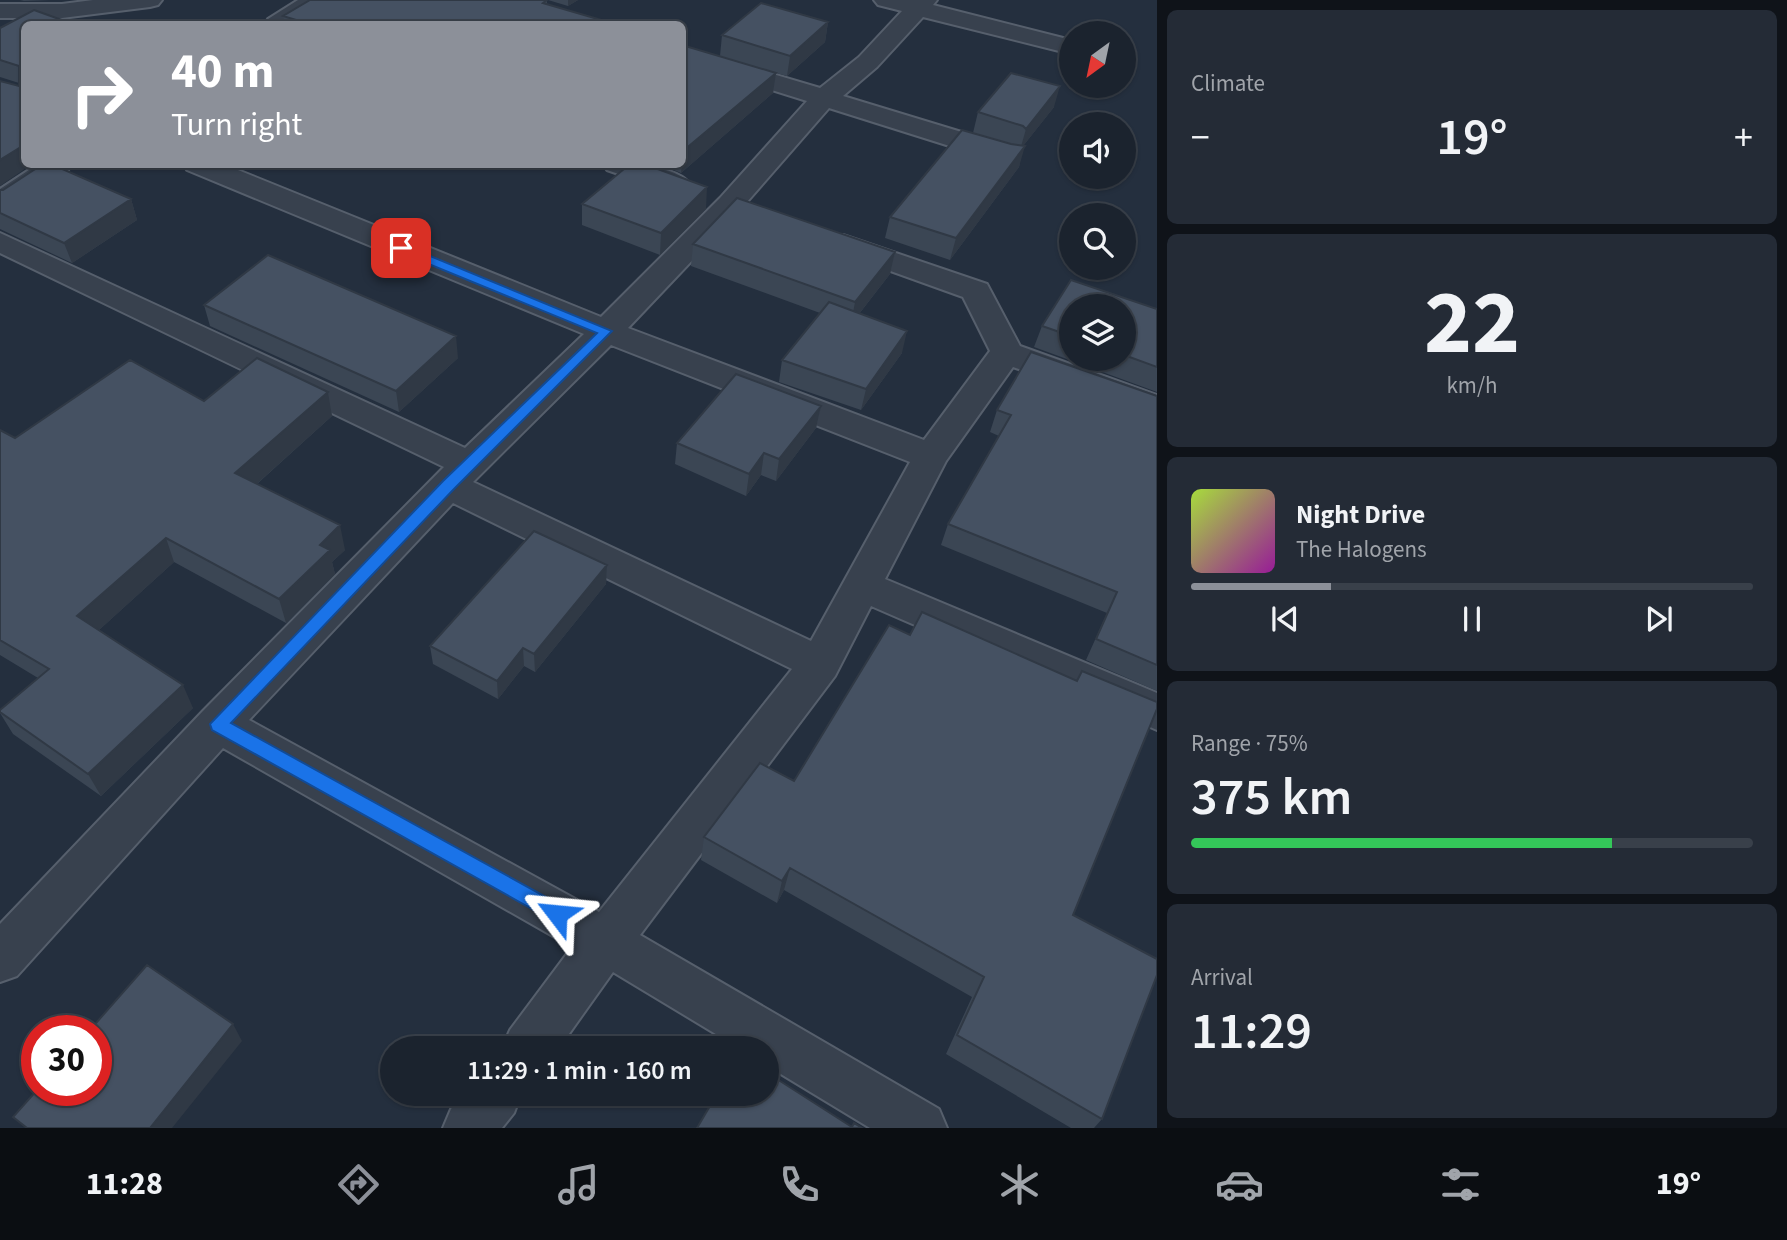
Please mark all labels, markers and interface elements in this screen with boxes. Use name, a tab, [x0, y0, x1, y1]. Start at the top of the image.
north arrow	[1059, 21, 1136, 98]
map controls	[1059, 21, 1136, 371]
text: 40 m	[171, 37, 275, 107]
icon: right	[56, 49, 147, 140]
text: Climate	[1191, 67, 1265, 100]
text: 19°	[1436, 101, 1508, 175]
text: Turn right	[171, 102, 302, 148]
text: −	[1191, 111, 1210, 165]
text: +	[1734, 111, 1753, 165]
button: sound	[1059, 112, 1136, 189]
button: search	[1059, 203, 1136, 280]
pin	[371, 218, 431, 278]
icon: arrive	[382, 229, 420, 267]
text: 22	[1424, 259, 1520, 388]
button: layers	[1059, 294, 1136, 371]
text: km/h	[1446, 369, 1498, 402]
text: Night Drive	[1296, 496, 1425, 533]
text: The Halogens	[1296, 533, 1427, 566]
icon: previous	[1266, 600, 1304, 638]
icon: pause	[1453, 600, 1491, 638]
icon: next	[1640, 600, 1678, 638]
text: Range · 75%	[1191, 727, 1308, 760]
text: 375 km	[1191, 761, 1352, 835]
position arrow	[520, 877, 594, 951]
text: Arrival	[1191, 961, 1253, 994]
text: 11:29	[1191, 995, 1312, 1069]
speed limit sign: 30	[21, 1015, 112, 1106]
text: 11:29 · 1 min · 160 m	[467, 1052, 692, 1089]
icon: directions	[334, 1160, 383, 1209]
icon: music	[554, 1160, 603, 1209]
icon: phone	[775, 1160, 824, 1209]
icon: climate	[995, 1160, 1044, 1209]
icon: car	[1215, 1160, 1264, 1209]
icon: filters	[1436, 1160, 1485, 1209]
text: 11:28	[86, 1161, 163, 1207]
text: 19°	[1656, 1161, 1701, 1207]

